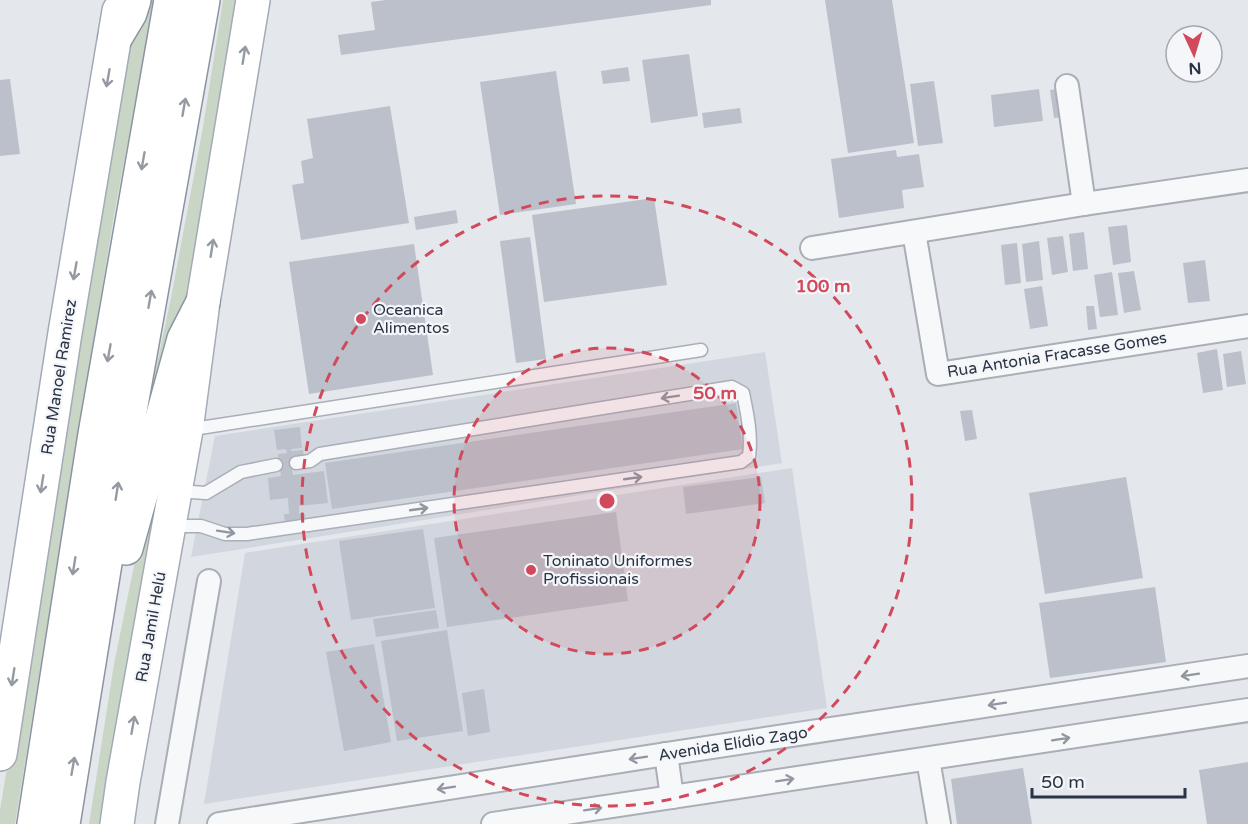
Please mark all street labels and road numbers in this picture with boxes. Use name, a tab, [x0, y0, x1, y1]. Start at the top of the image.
street label: Rua Manoel Ramirez	[37, 298, 81, 456]
street label: Rua Antonia Fracasse Gomes	[946, 328, 1168, 382]
street label: Rua Jamil Helú	[131, 570, 171, 684]
street label: Avenida Elídio Zago	[657, 722, 809, 766]

